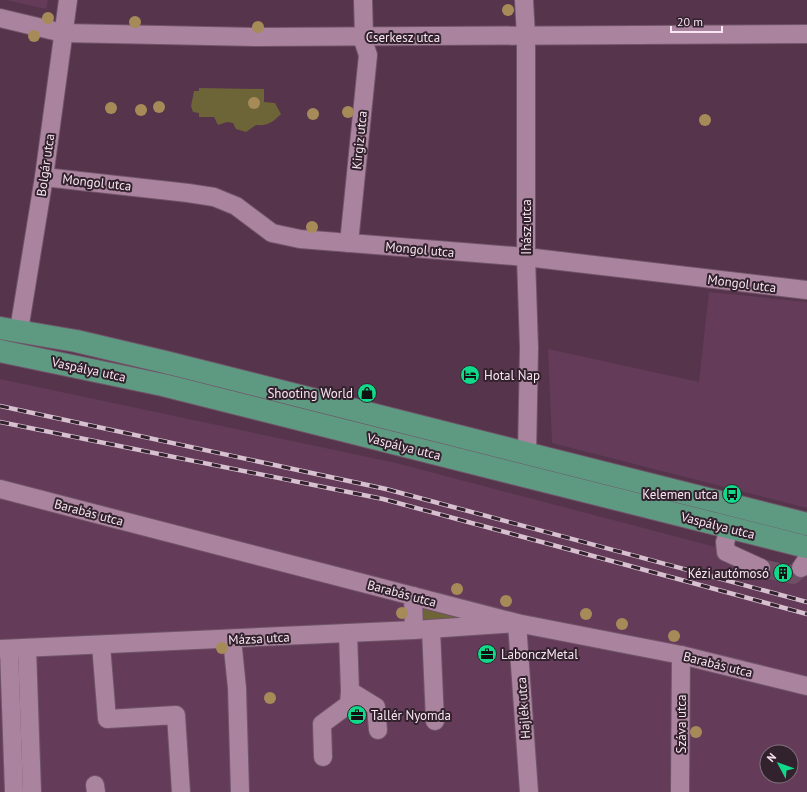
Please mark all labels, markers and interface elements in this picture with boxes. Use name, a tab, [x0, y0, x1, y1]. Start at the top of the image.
scale bar	[671, 8, 722, 34]
text: 20 m	[677, 14, 703, 29]
street label: Cserkesz utca	[366, 29, 440, 46]
street label: Kirgiz utca	[348, 110, 371, 170]
street label: Bolgár utca	[33, 133, 58, 198]
street label: Mongol utca	[62, 170, 132, 195]
street label: Ihász utca	[518, 199, 535, 255]
street label: Mongol utca	[385, 238, 455, 261]
street label: Mongol utca	[707, 271, 777, 296]
street label: Vaspálya utca	[49, 353, 128, 386]
hotel icon: Hotal Nap	[459, 364, 481, 386]
place label: Hotal Nap	[484, 367, 540, 384]
shop icon: Shooting World	[356, 382, 378, 404]
place label: Shooting World	[267, 385, 353, 402]
street label: Vaspálya utca	[364, 429, 443, 464]
bus stop icon: Kelemen utca	[721, 483, 743, 505]
place label: Kelemen utca	[642, 486, 718, 503]
street label: Barabás utca	[52, 495, 125, 530]
street label: Vaspálya utca	[678, 508, 757, 543]
building icon: Kézi autómosó	[772, 562, 794, 584]
place label: Kézi autómosó	[688, 565, 769, 582]
street label: Barabás utca	[365, 576, 438, 611]
street label: Mázsa utca	[228, 628, 290, 649]
office icon: LabonczMetal	[476, 643, 498, 665]
place label: LabonczMetal	[501, 646, 578, 663]
street label: Barabás utca	[681, 648, 754, 681]
street label: Hajlék utca	[513, 676, 534, 739]
street label: Száva utca	[673, 695, 690, 753]
office icon: Tallér Nyomda	[346, 704, 368, 726]
place label: Tallér Nyomda	[371, 707, 451, 724]
north arrow	[759, 744, 799, 784]
text: N	[764, 750, 779, 765]

